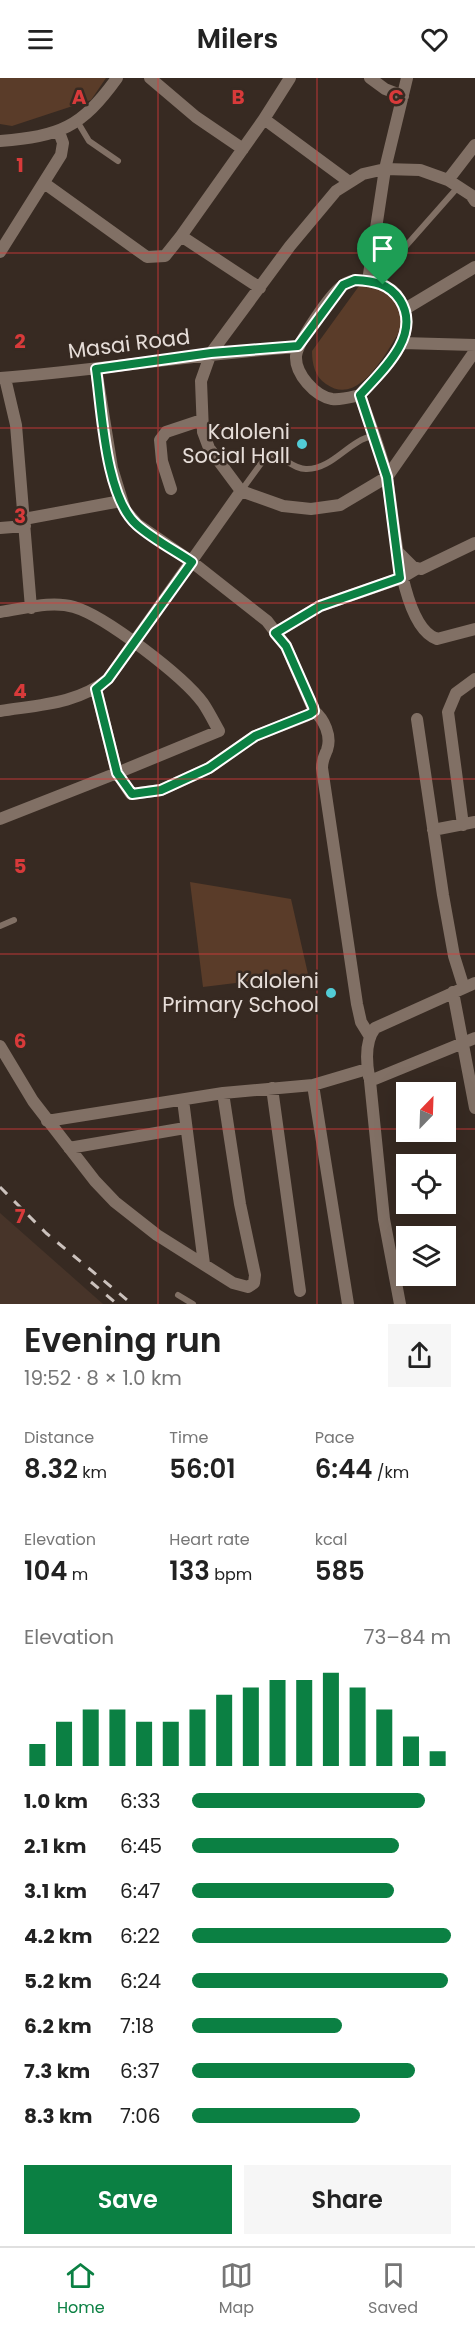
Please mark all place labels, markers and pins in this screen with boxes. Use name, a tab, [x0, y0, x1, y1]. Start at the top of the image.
pin	[357, 223, 408, 285]
place label: Kaloleni Social Hall	[182, 417, 290, 470]
marker: Kaloleni Social Hall	[295, 437, 309, 451]
place label: Kaloleni Primary School	[162, 966, 319, 1019]
marker: Kaloleni Primary School	[324, 986, 338, 1000]

